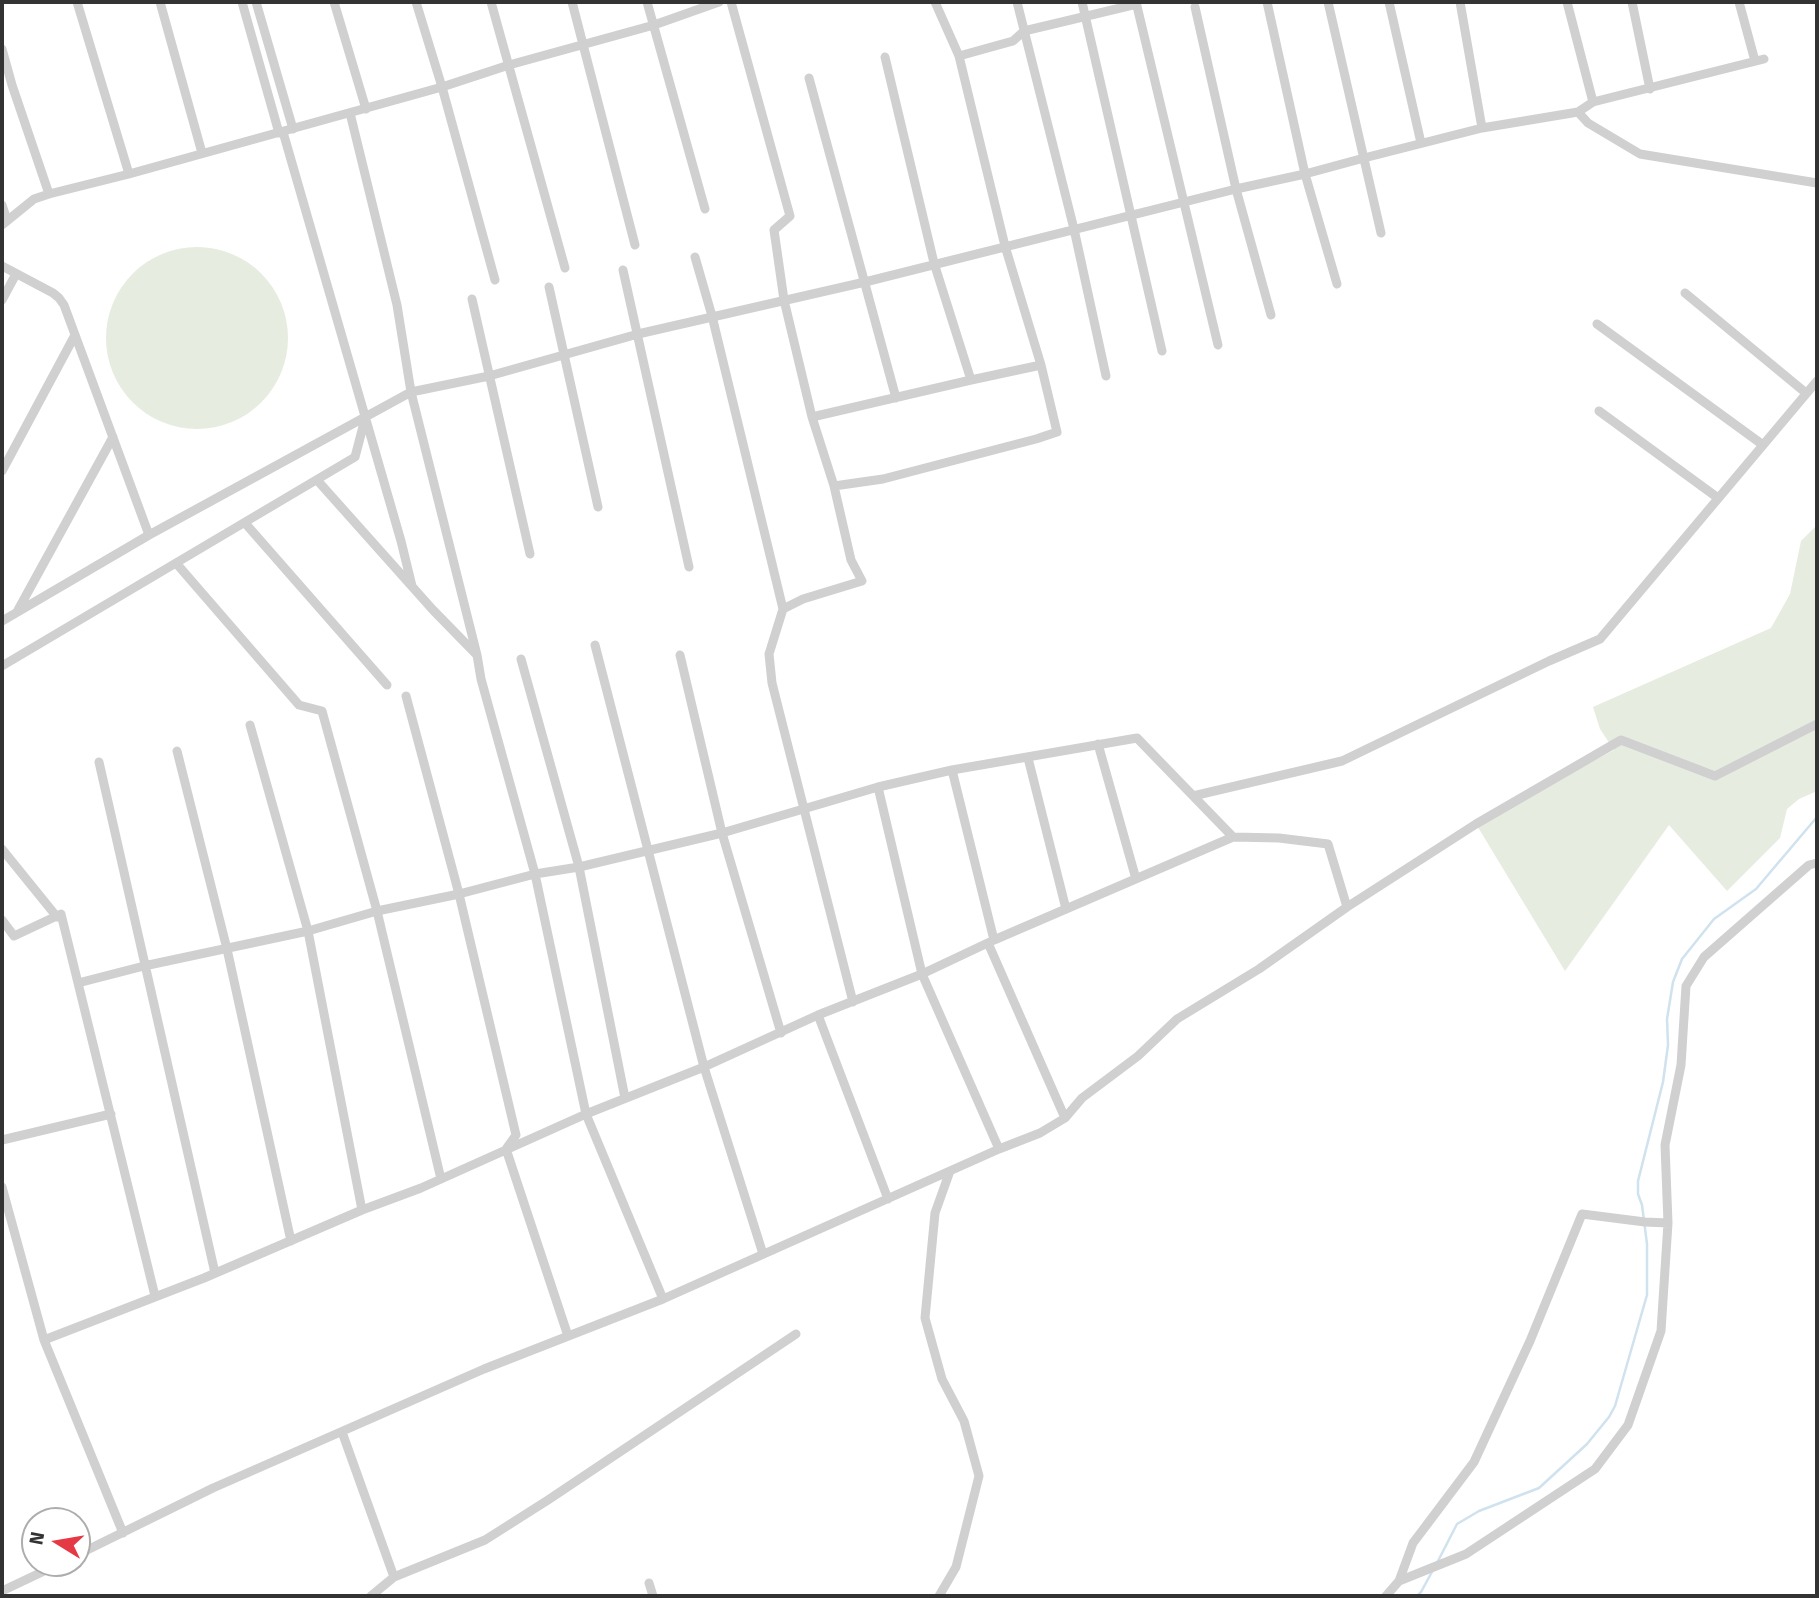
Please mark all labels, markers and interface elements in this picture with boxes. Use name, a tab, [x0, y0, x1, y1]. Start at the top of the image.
north arrow	[21, 1507, 91, 1577]
text: N	[24, 1530, 49, 1547]

